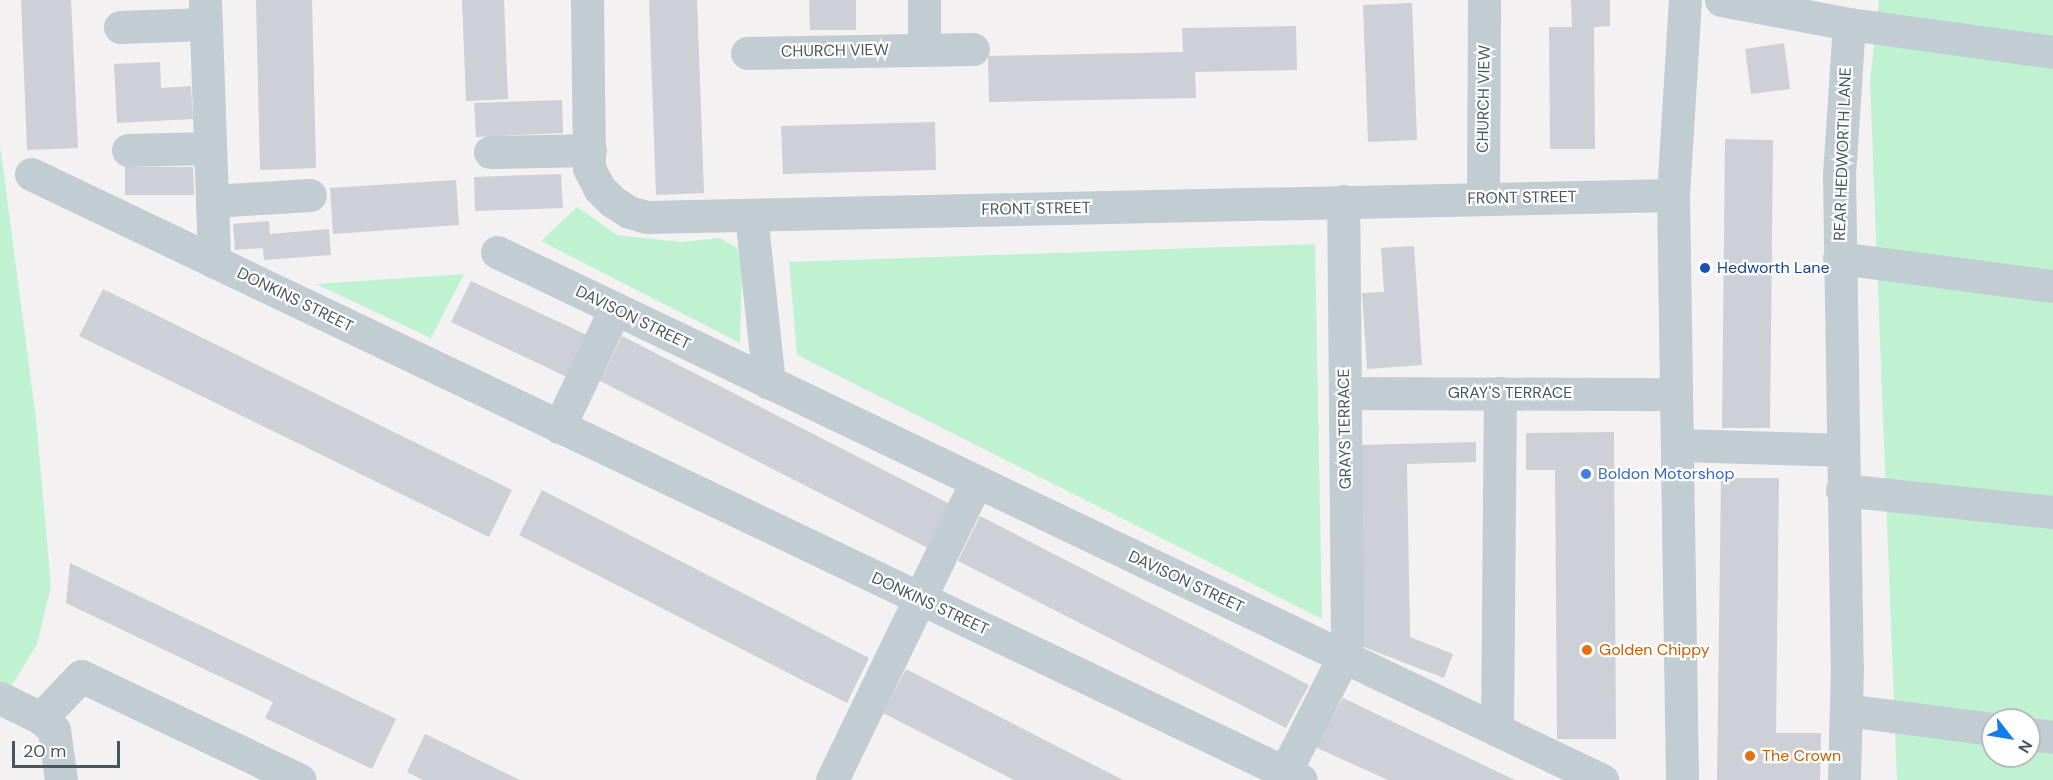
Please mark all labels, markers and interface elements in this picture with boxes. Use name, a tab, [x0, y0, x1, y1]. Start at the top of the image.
street label: CHURCH VIEW	[781, 40, 889, 62]
street label: CHURCH VIEW	[1473, 45, 1495, 153]
street label: REAR HEDWORTH LANE	[1830, 67, 1856, 241]
street label: FRONT STREET	[1467, 187, 1577, 209]
street label: FRONT STREET	[981, 198, 1091, 220]
place label: Hedworth Lane	[1717, 258, 1829, 278]
marker: Hedworth Lane	[1698, 261, 1712, 275]
street label: DONKINS STREET	[234, 264, 356, 336]
street label: DAVISON STREET	[573, 282, 693, 354]
street label: GRAYS TERRACE	[1334, 368, 1356, 490]
street label: GRAY'S TERRACE	[1448, 383, 1572, 403]
place label: Boldon Motorshop	[1598, 464, 1734, 484]
marker: Boldon Motorshop	[1579, 467, 1593, 481]
street label: DAVISON STREET	[1125, 547, 1247, 617]
street label: DONKINS STREET	[869, 569, 991, 639]
place label: Golden Chippy	[1599, 640, 1710, 660]
marker: Golden Chippy	[1580, 643, 1594, 657]
north arrow	[1981, 708, 2041, 768]
scale bar	[15, 729, 123, 767]
text: N	[2013, 736, 2037, 757]
text: 20 m	[23, 739, 66, 763]
place label: The Crown	[1762, 746, 1841, 766]
marker: The Crown	[1743, 749, 1757, 763]

